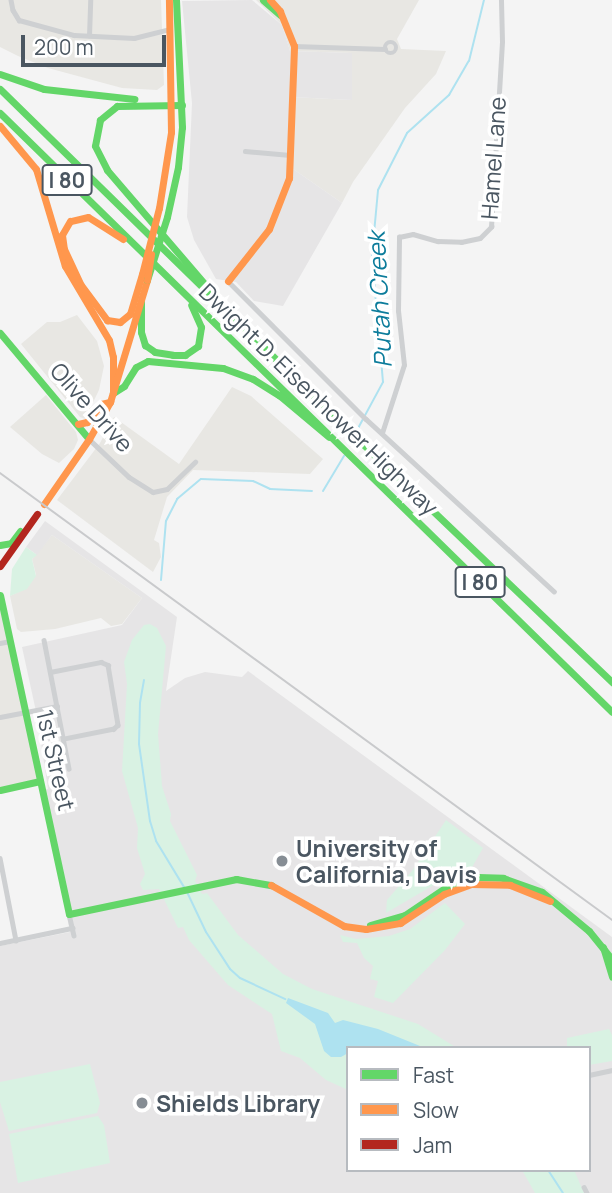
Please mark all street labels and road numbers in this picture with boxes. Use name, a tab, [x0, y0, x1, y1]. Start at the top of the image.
street label: Hamel Lane	[475, 96, 511, 220]
road number: I 80	[41, 162, 93, 198]
street label: Dwight D. Eisenhower Highway	[194, 277, 444, 521]
street label: Olive Drive	[45, 357, 139, 457]
road number: I 80	[454, 564, 506, 600]
street label: 1st Street	[31, 707, 81, 813]

